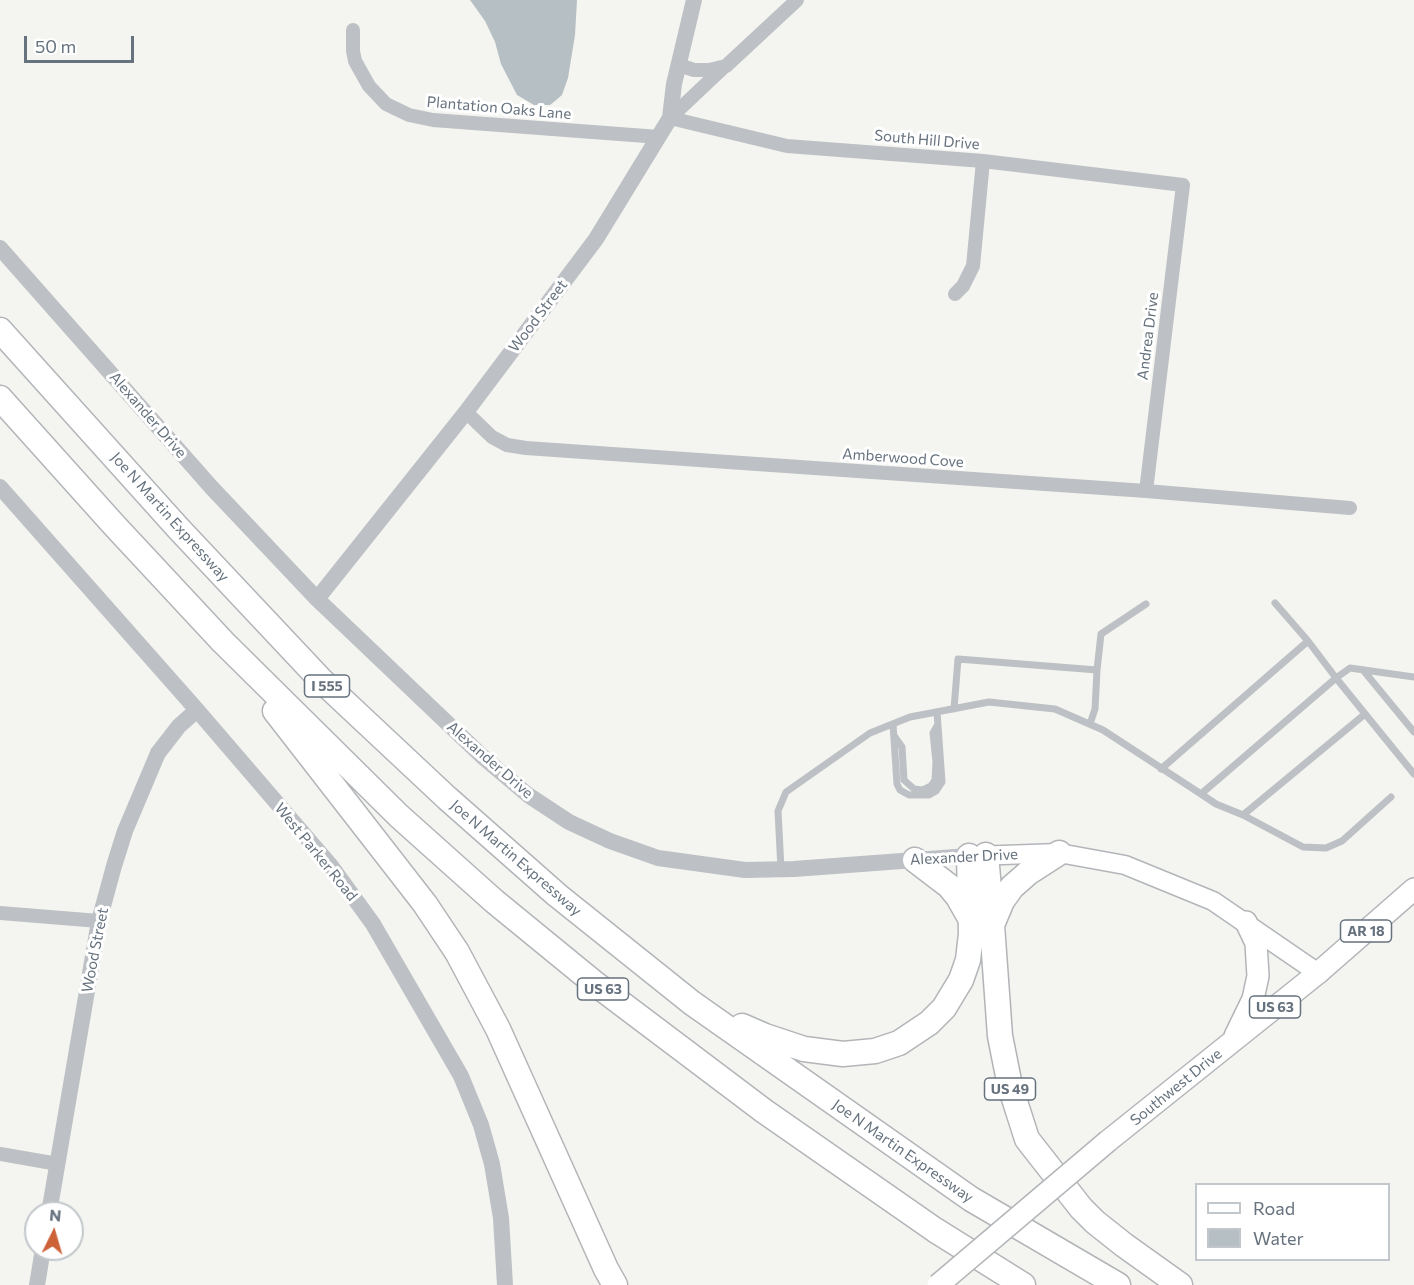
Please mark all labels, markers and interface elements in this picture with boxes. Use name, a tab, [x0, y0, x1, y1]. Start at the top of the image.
scale bar	[27, 24, 136, 62]
text: 50 m	[35, 35, 76, 57]
street label: Plantation Oaks Lane	[426, 93, 572, 123]
street label: South Hill Drive	[874, 126, 980, 154]
street label: Wood Street	[505, 276, 571, 356]
street label: Andrea Drive	[1134, 291, 1162, 381]
street label: Alexander Drive	[106, 368, 190, 462]
street label: Amberwood Cove	[842, 445, 964, 471]
street label: Joe N Martin Expressway	[107, 449, 233, 585]
road number: I 555	[304, 675, 350, 697]
street label: Alexander Drive	[443, 718, 537, 802]
street label: Joe N Martin Expressway	[447, 796, 585, 920]
street label: West Parker Road	[271, 799, 361, 905]
street label: Alexander Drive	[910, 845, 1018, 869]
street label: Wood Street	[78, 906, 112, 994]
road number: AR 18	[1340, 920, 1392, 942]
road number: US 63	[578, 978, 628, 1000]
road number: US 63	[1250, 996, 1300, 1018]
street label: Southwest Drive	[1127, 1045, 1225, 1129]
road number: US 49	[984, 1078, 1036, 1100]
street label: Joe N Martin Expressway	[829, 1095, 977, 1207]
legend	[1195, 1183, 1390, 1261]
text: Road	[1253, 1197, 1295, 1219]
north arrow	[24, 1201, 84, 1261]
text: N	[49, 1205, 62, 1225]
text: Water	[1253, 1227, 1304, 1249]

